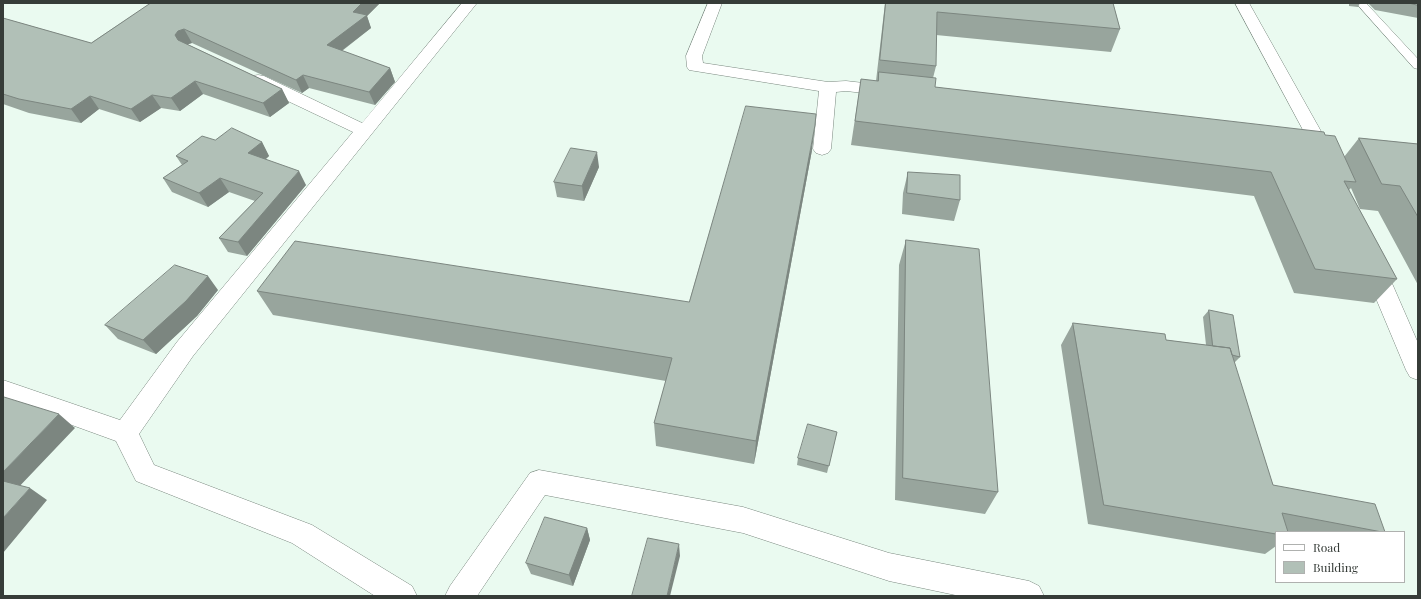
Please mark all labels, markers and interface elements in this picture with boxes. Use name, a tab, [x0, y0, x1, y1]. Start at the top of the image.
legend	[1275, 531, 1405, 583]
text: Road	[1313, 539, 1340, 555]
text: Building	[1313, 559, 1358, 575]

